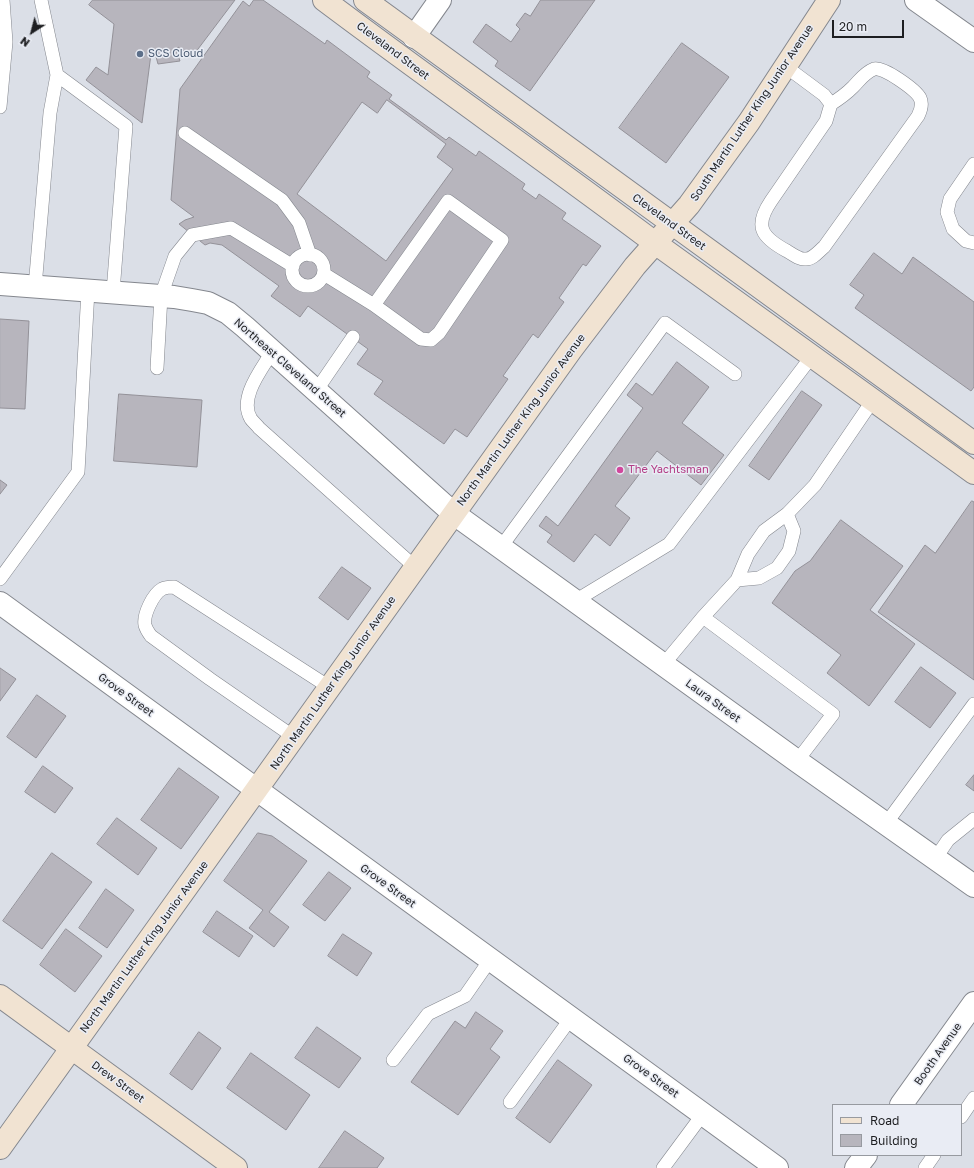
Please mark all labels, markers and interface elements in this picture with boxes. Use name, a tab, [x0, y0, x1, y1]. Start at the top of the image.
north arrow	[12, 12, 52, 52]
scale bar	[834, 12, 906, 38]
street label: Cleveland Street	[354, 19, 432, 83]
text: 20 m	[839, 19, 867, 34]
street label: South Martin Luther King Junior Avenue	[688, 22, 816, 204]
text: N	[17, 34, 32, 50]
place label: SCS Cloud	[148, 47, 203, 61]
marker: SCS Cloud	[135, 49, 145, 59]
street label: Cleveland Street	[630, 191, 708, 253]
street label: Northeast Cleveland Street	[231, 316, 349, 420]
street label: North Martin Luther King Junior Avenue	[454, 331, 588, 509]
place label: The Yachtsman	[628, 463, 709, 477]
marker: The Yachtsman	[615, 465, 625, 475]
street label: North Martin Luther King Junior Avenue	[268, 593, 398, 773]
street label: Grove Street	[95, 670, 157, 720]
street label: Laura Street	[683, 677, 743, 725]
street label: North Martin Luther King Junior Avenue	[77, 858, 211, 1036]
street label: Grove Street	[357, 861, 419, 911]
street label: Booth Avenue	[912, 1020, 964, 1088]
street label: Grove Street	[620, 1051, 682, 1101]
street label: Drew Street	[89, 1058, 147, 1106]
legend	[832, 1104, 962, 1156]
text: Road	[870, 1113, 899, 1128]
text: Building	[870, 1133, 918, 1148]

